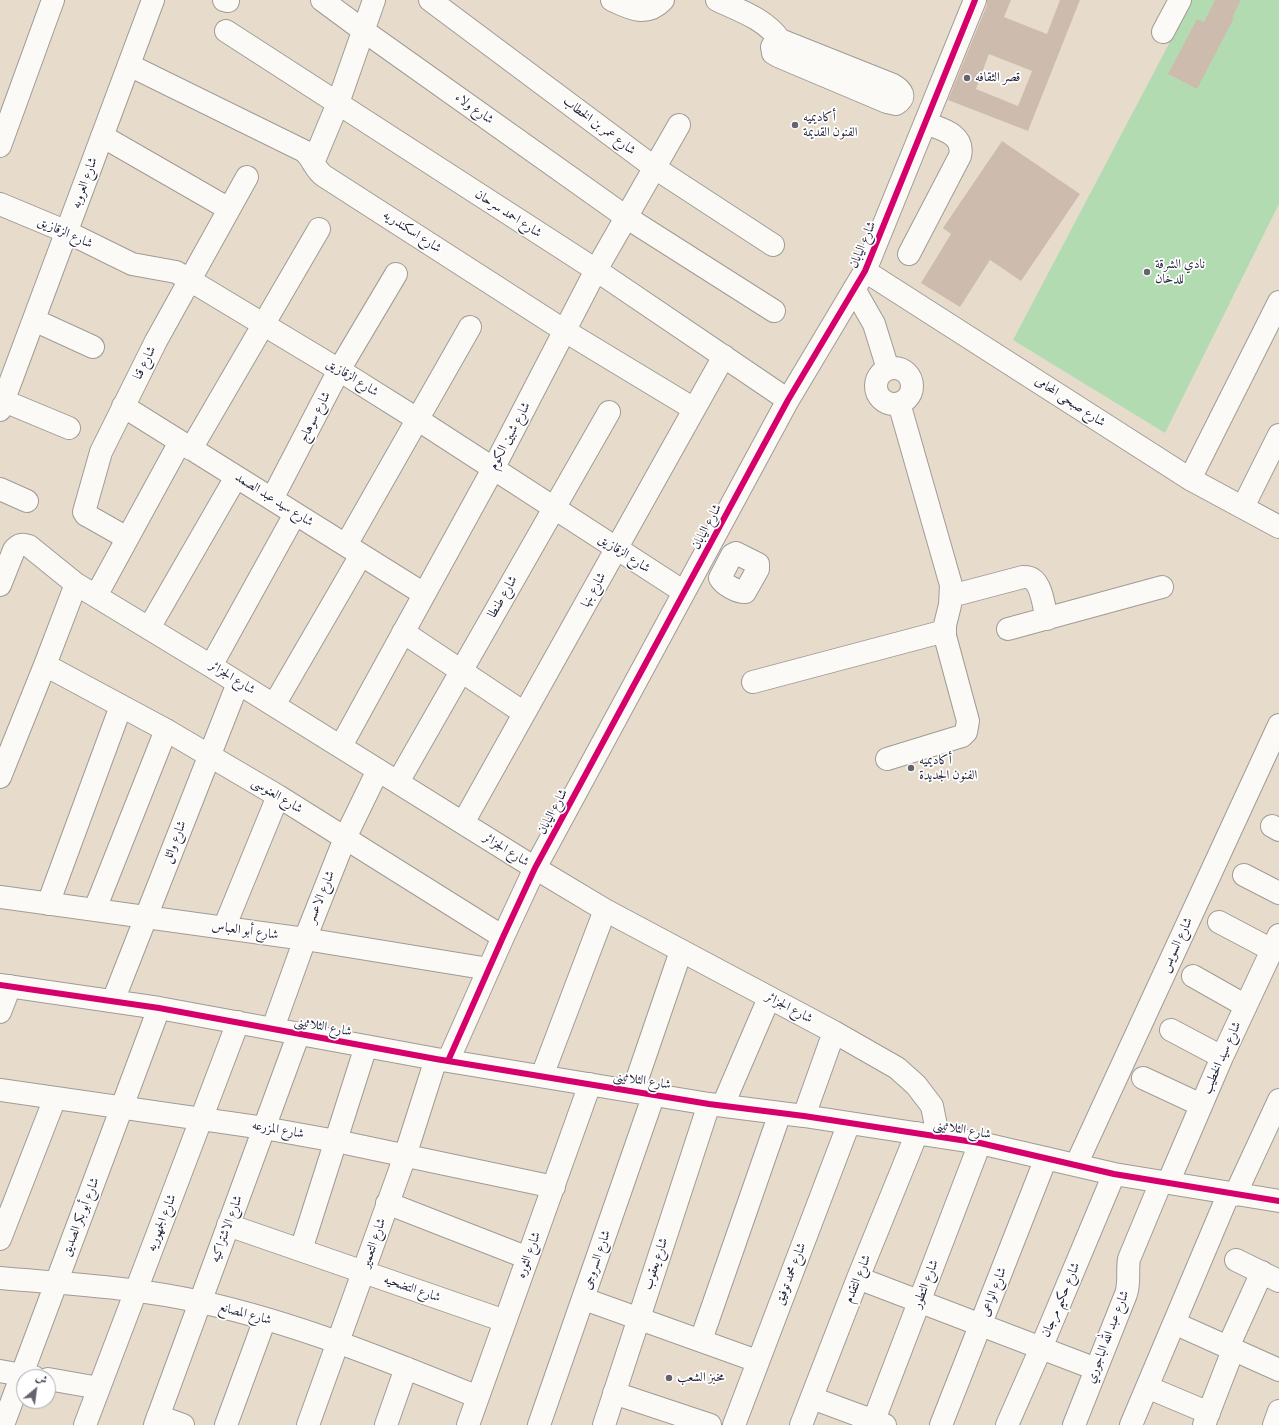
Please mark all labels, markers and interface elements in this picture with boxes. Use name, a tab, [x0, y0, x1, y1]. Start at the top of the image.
place label: قصر الثقافه	[975, 70, 1020, 86]
marker: قصر الثقافه	[962, 73, 972, 83]
street label: شارع ولاء	[452, 90, 496, 128]
street label: شارع عمر بن الخطاب	[559, 93, 639, 159]
place label: أكاديميه الفنون القديمة	[803, 110, 858, 141]
marker: أكاديميه الفنون القديمة	[790, 120, 800, 130]
street label: شارع العروبه	[69, 155, 101, 211]
street label: شارع احمد سرحان	[472, 187, 544, 241]
street label: شارع اسكندريه	[380, 207, 444, 257]
street label: شارع الزقازيق	[35, 214, 95, 252]
street label: شارع اليابان	[846, 219, 880, 271]
place label: نادي الشرقة للدخان	[1155, 257, 1205, 288]
marker: نادي الشرقة للدخان	[1142, 267, 1152, 277]
street label: شارع قنا	[130, 344, 160, 382]
street label: شارع الزقازيق	[323, 356, 381, 400]
street label: شارع صبحى المحامى	[1032, 373, 1108, 431]
street label: شارع سوهاج	[296, 389, 334, 445]
street label: شارع شبين الكوم	[486, 400, 534, 472]
street label: شارع سيد عبد الصمد	[232, 470, 316, 530]
street label: شارع اليابان	[688, 501, 726, 553]
street label: شارع الزقازيق	[595, 531, 653, 577]
street label: شارع بنها	[578, 570, 610, 610]
street label: شارع طنطا	[485, 573, 521, 621]
street label: شارع الجزائر	[206, 658, 258, 698]
place label: أكاديميه الفنون الجديدة	[919, 753, 977, 784]
marker: أكاديميه الفنون الجديدة	[906, 763, 916, 773]
street label: شارع العنوسى	[249, 775, 305, 817]
street label: شارع اليابان	[534, 786, 572, 838]
street label: شارع وائل	[160, 819, 190, 865]
street label: شارع الجزائر	[480, 830, 532, 870]
street label: شارع الاعسر	[303, 869, 339, 925]
street label: شارع السويس	[1158, 915, 1196, 975]
street label: شارع أبو العباس	[211, 919, 279, 943]
street label: شارع الجزائر	[763, 989, 815, 1027]
street label: شارع الثلاثينى	[293, 1014, 353, 1040]
street label: شارع سيد الخطيب	[1199, 1019, 1245, 1097]
street label: شارع الثلاثينى	[612, 1069, 672, 1093]
street label: شارع الثلاثينى	[932, 1117, 992, 1143]
street label: شارع المزرعه	[251, 1118, 305, 1142]
street label: شارع أبو بكر الصديق	[59, 1175, 103, 1259]
street label: شارع الجمهوريه	[144, 1192, 180, 1254]
street label: شارع الاشتراكيه	[208, 1193, 246, 1265]
street label: شارع التعمير	[358, 1216, 390, 1270]
street label: شارع السروجى	[580, 1228, 614, 1292]
street label: شارع الثوره	[513, 1230, 545, 1280]
street label: شارع يعقوب	[640, 1236, 672, 1292]
street label: شارع محمد توفيق	[772, 1241, 810, 1307]
street label: شارع التقدم	[841, 1253, 875, 1305]
street label: شارع التطور	[910, 1258, 942, 1310]
street label: شارع حكيم مرجان	[1038, 1260, 1084, 1340]
street label: شارع الواعى	[977, 1265, 1011, 1319]
street label: شارع التضحيه	[382, 1272, 442, 1306]
street label: شارع عبد الله الباجوري	[1083, 1288, 1133, 1386]
street label: شارع المصانع	[217, 1299, 273, 1329]
north arrow	[16, 1369, 56, 1409]
place label: مخبز الشعب	[677, 1370, 725, 1386]
text: ش	[34, 1371, 49, 1387]
marker: مخبز الشعب	[664, 1373, 674, 1383]

